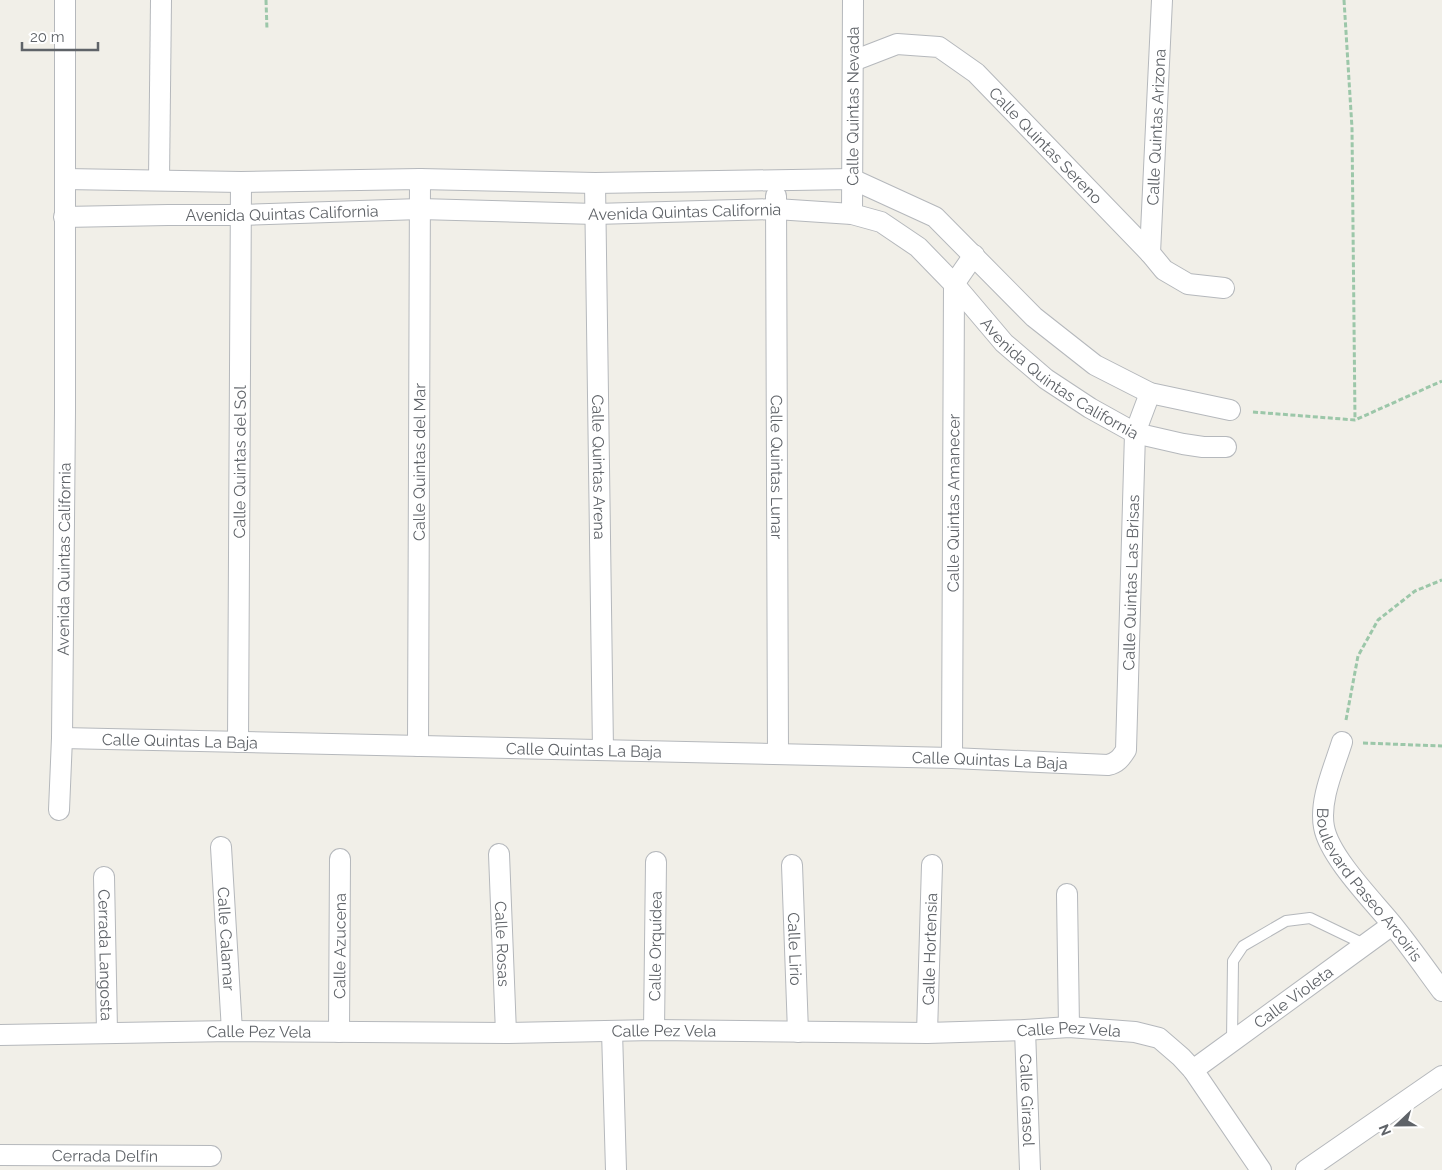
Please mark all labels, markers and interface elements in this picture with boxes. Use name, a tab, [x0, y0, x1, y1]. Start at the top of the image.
scale bar	[22, 20, 99, 52]
street label: Calle Quintas Nevada	[843, 26, 862, 186]
text: 20 m	[30, 28, 65, 46]
street label: Calle Quintas Arizona	[1143, 48, 1169, 206]
street label: Calle Quintas Sereno	[985, 83, 1107, 208]
street label: Avenida Quintas California	[588, 199, 782, 224]
street label: Avenida Quintas California	[185, 201, 379, 225]
street label: Avenida Quintas California	[977, 313, 1142, 443]
street label: Calle Quintas del Mar	[409, 383, 429, 541]
street label: Calle Quintas del Sol	[230, 385, 249, 539]
street label: Calle Quintas Arena	[588, 394, 610, 540]
street label: Calle Quintas Lunar	[767, 395, 787, 540]
street label: Calle Quintas Amanecer	[943, 413, 963, 592]
street label: Avenida Quintas California	[53, 462, 74, 656]
street label: Calle Quintas Las Brisas	[1119, 494, 1143, 671]
street label: Calle Quintas La Baja	[102, 729, 258, 752]
street label: Calle Quintas La Baja	[506, 738, 662, 761]
street label: Calle Quintas La Baja	[912, 748, 1068, 773]
street label: Boulevard Paseo Arcoiris	[1313, 807, 1427, 965]
street label: Calle Calamar	[214, 886, 239, 992]
street label: Cerrada Langosta	[95, 889, 116, 1021]
street label: Calle Orquídea	[645, 891, 665, 1001]
street label: Calle Hortensia	[918, 892, 941, 1006]
street label: Calle Azucena	[330, 893, 349, 999]
street label: Calle Rosas	[491, 901, 514, 987]
street label: Calle Lirio	[784, 912, 806, 986]
street label: Calle Violeta	[1250, 962, 1336, 1032]
street label: Calle Pez Vela	[1016, 1017, 1122, 1040]
street label: Calle Pez Vela	[611, 1020, 716, 1040]
street label: Calle Pez Vela	[206, 1021, 311, 1041]
street label: Calle Girasol	[1016, 1053, 1039, 1147]
north arrow	[1372, 1100, 1422, 1150]
text: N	[1376, 1122, 1394, 1138]
street label: Cerrada Delfín	[52, 1146, 158, 1165]

